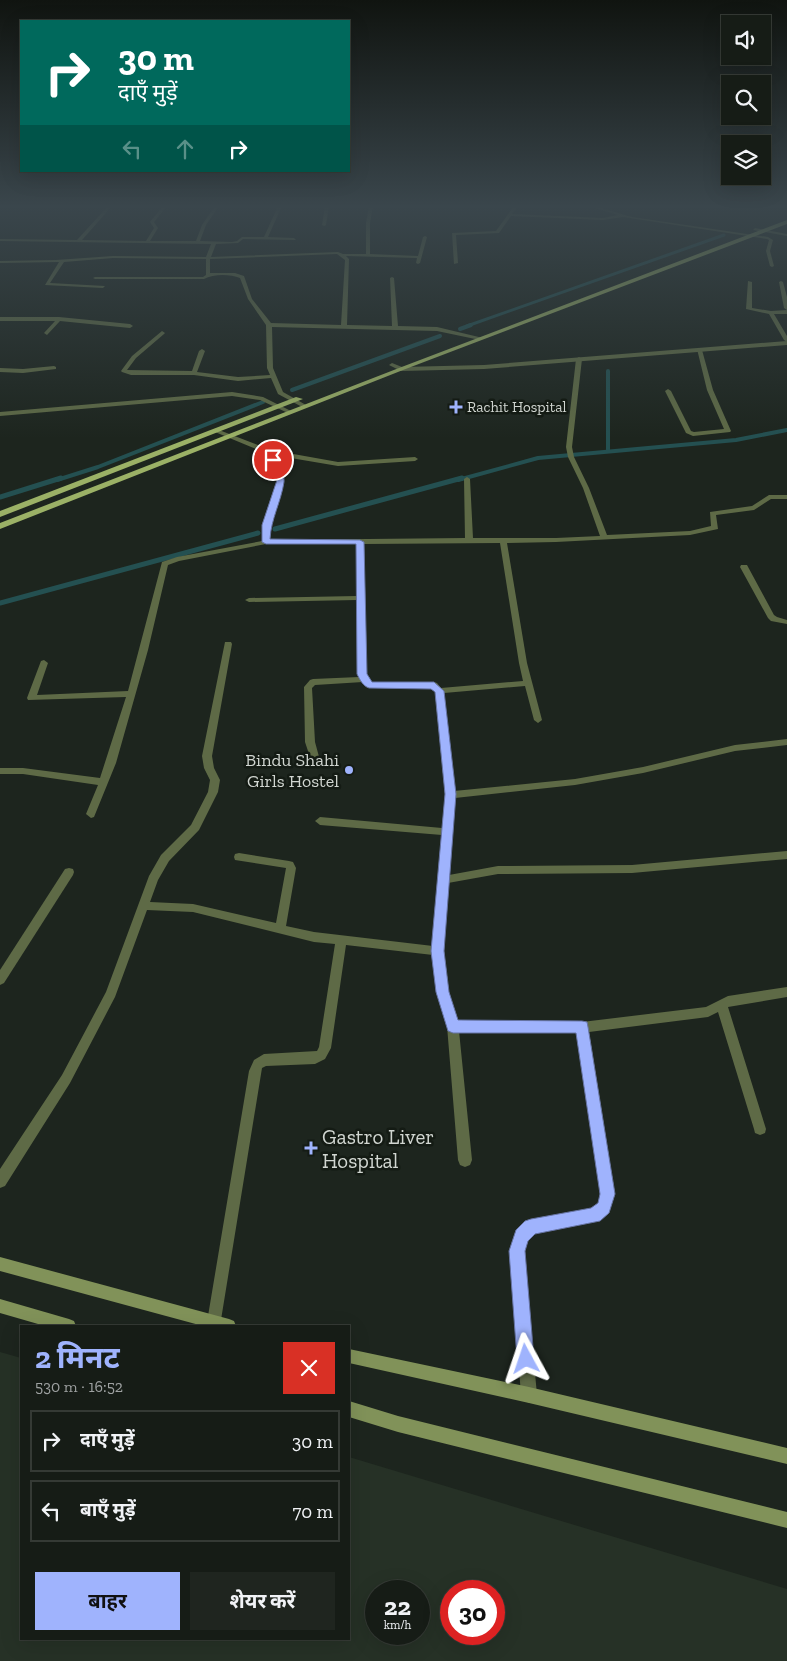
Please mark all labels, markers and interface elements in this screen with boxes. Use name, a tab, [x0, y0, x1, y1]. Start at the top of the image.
map controls	[721, 15, 771, 185]
button: sound	[721, 15, 771, 65]
text: 30 m	[118, 37, 194, 79]
icon: right	[35, 40, 100, 105]
button: search	[721, 75, 771, 125]
text: दाएँ मुड़ें	[118, 79, 177, 106]
icon: left	[118, 135, 146, 163]
icon: ahead	[171, 135, 199, 163]
icon: right	[224, 135, 252, 163]
button: layers	[721, 135, 771, 185]
place label: Rachit Hospital	[467, 398, 567, 416]
marker: Rachit Hospital	[449, 400, 463, 414]
pin	[252, 439, 294, 481]
icon: arrive	[259, 446, 287, 474]
place label: Bindu Shahi Girls Hostel	[245, 749, 339, 792]
marker: Bindu Shahi Girls Hostel	[343, 764, 355, 776]
place label: Gastro Liver Hospital	[322, 1124, 434, 1173]
marker: Gastro Liver Hospital	[304, 1141, 318, 1155]
position arrow	[499, 1332, 551, 1384]
text: 2 मिनट	[35, 1340, 120, 1376]
button: close	[283, 1342, 335, 1394]
text: 530 m · 16:52	[35, 1377, 123, 1396]
icon: right	[37, 1427, 65, 1455]
text: दाएँ मुड़ें	[80, 1428, 135, 1451]
text: 30 m	[292, 1430, 333, 1453]
icon: left	[37, 1497, 65, 1525]
text: बाएँ मुड़ें	[80, 1498, 136, 1521]
text: 70 m	[292, 1500, 333, 1523]
button: बाहर	[35, 1572, 180, 1630]
button: शेयर करें	[190, 1572, 335, 1630]
speed limit sign: 30	[440, 1580, 505, 1645]
text: 22	[384, 1591, 411, 1621]
text: km/h	[384, 1618, 411, 1632]

